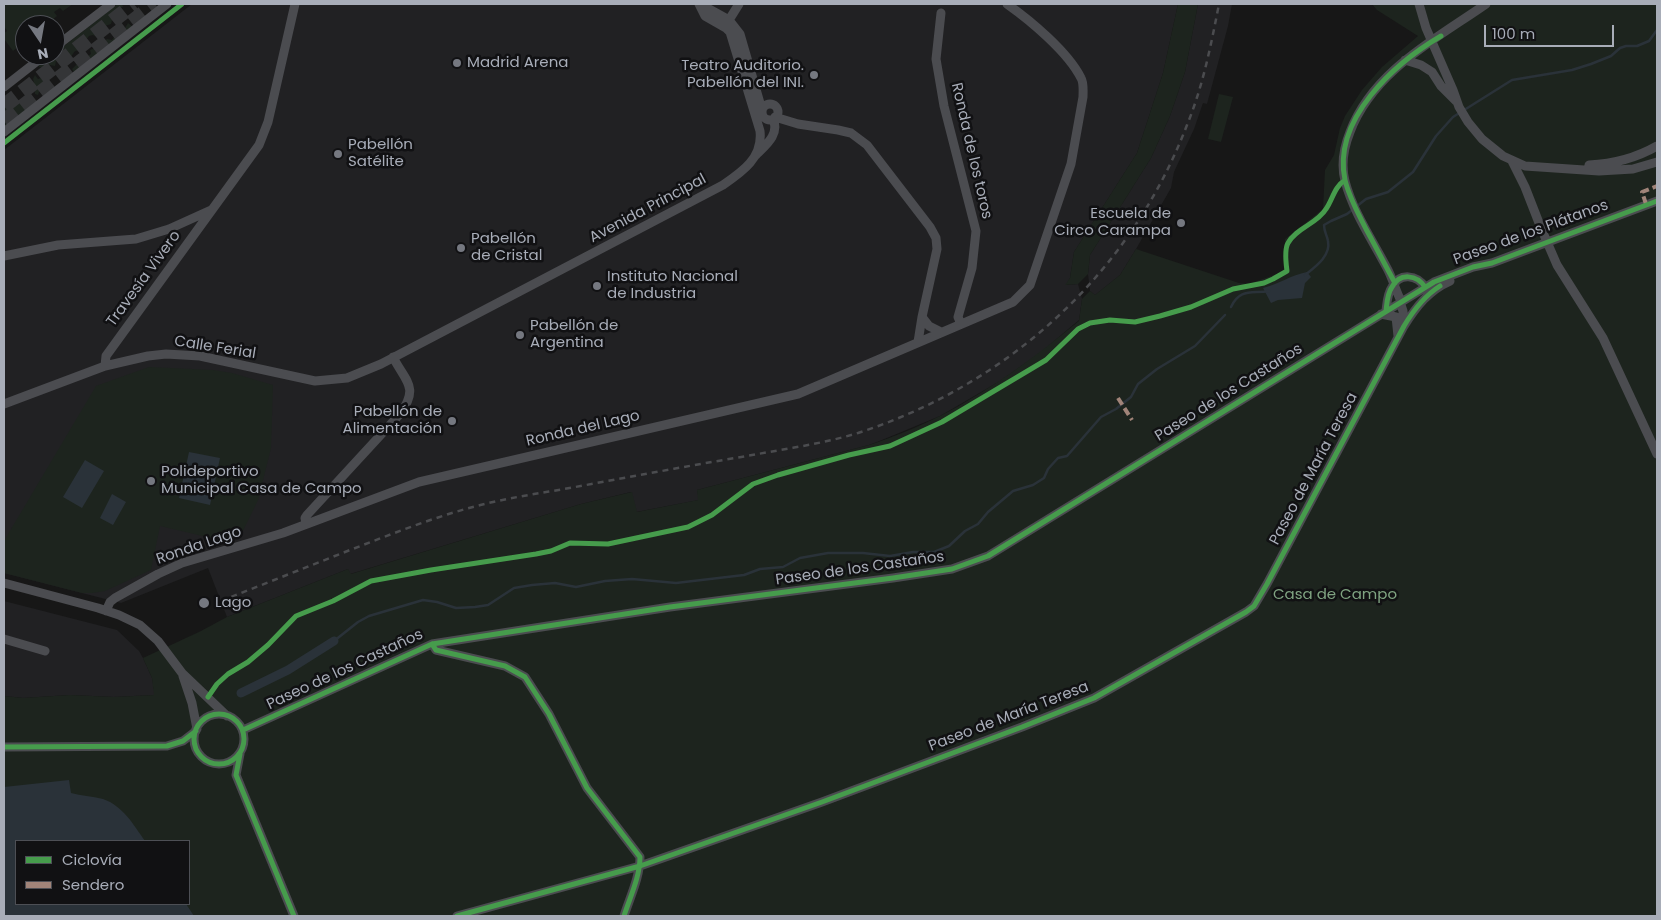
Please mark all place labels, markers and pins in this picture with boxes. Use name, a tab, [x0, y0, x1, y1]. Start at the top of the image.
place label: Madrid Arena	[467, 54, 568, 72]
marker: Madrid Arena	[451, 57, 463, 69]
place label: Teatro Auditorio. Pabellón del INI.	[681, 57, 804, 92]
marker: Teatro Auditorio. Pabellón del INI.	[808, 69, 820, 81]
place label: Pabellón Satélite	[348, 136, 413, 171]
marker: Pabellón Satélite	[332, 148, 344, 160]
place label: Escuela de Circo Carampa	[1054, 205, 1171, 240]
marker: Escuela de Circo Carampa	[1175, 217, 1187, 229]
place label: Pabellón de Cristal	[471, 230, 542, 265]
marker: Pabellón de Cristal	[455, 242, 467, 254]
place label: Instituto Nacional de Industria	[607, 268, 738, 303]
marker: Instituto Nacional de Industria	[591, 280, 603, 292]
place label: Pabellón de Argentina	[530, 317, 618, 352]
marker: Pabellón de Argentina	[514, 329, 526, 341]
place label: Pabellón de Alimentación	[343, 403, 442, 438]
marker: Pabellón de Alimentación	[446, 415, 458, 427]
place label: Polideportivo Municipal Casa de Campo	[161, 463, 362, 498]
marker: Polideportivo Municipal Casa de Campo	[145, 475, 157, 487]
place label: Lago	[215, 594, 251, 612]
marker: Lago	[197, 596, 211, 610]

